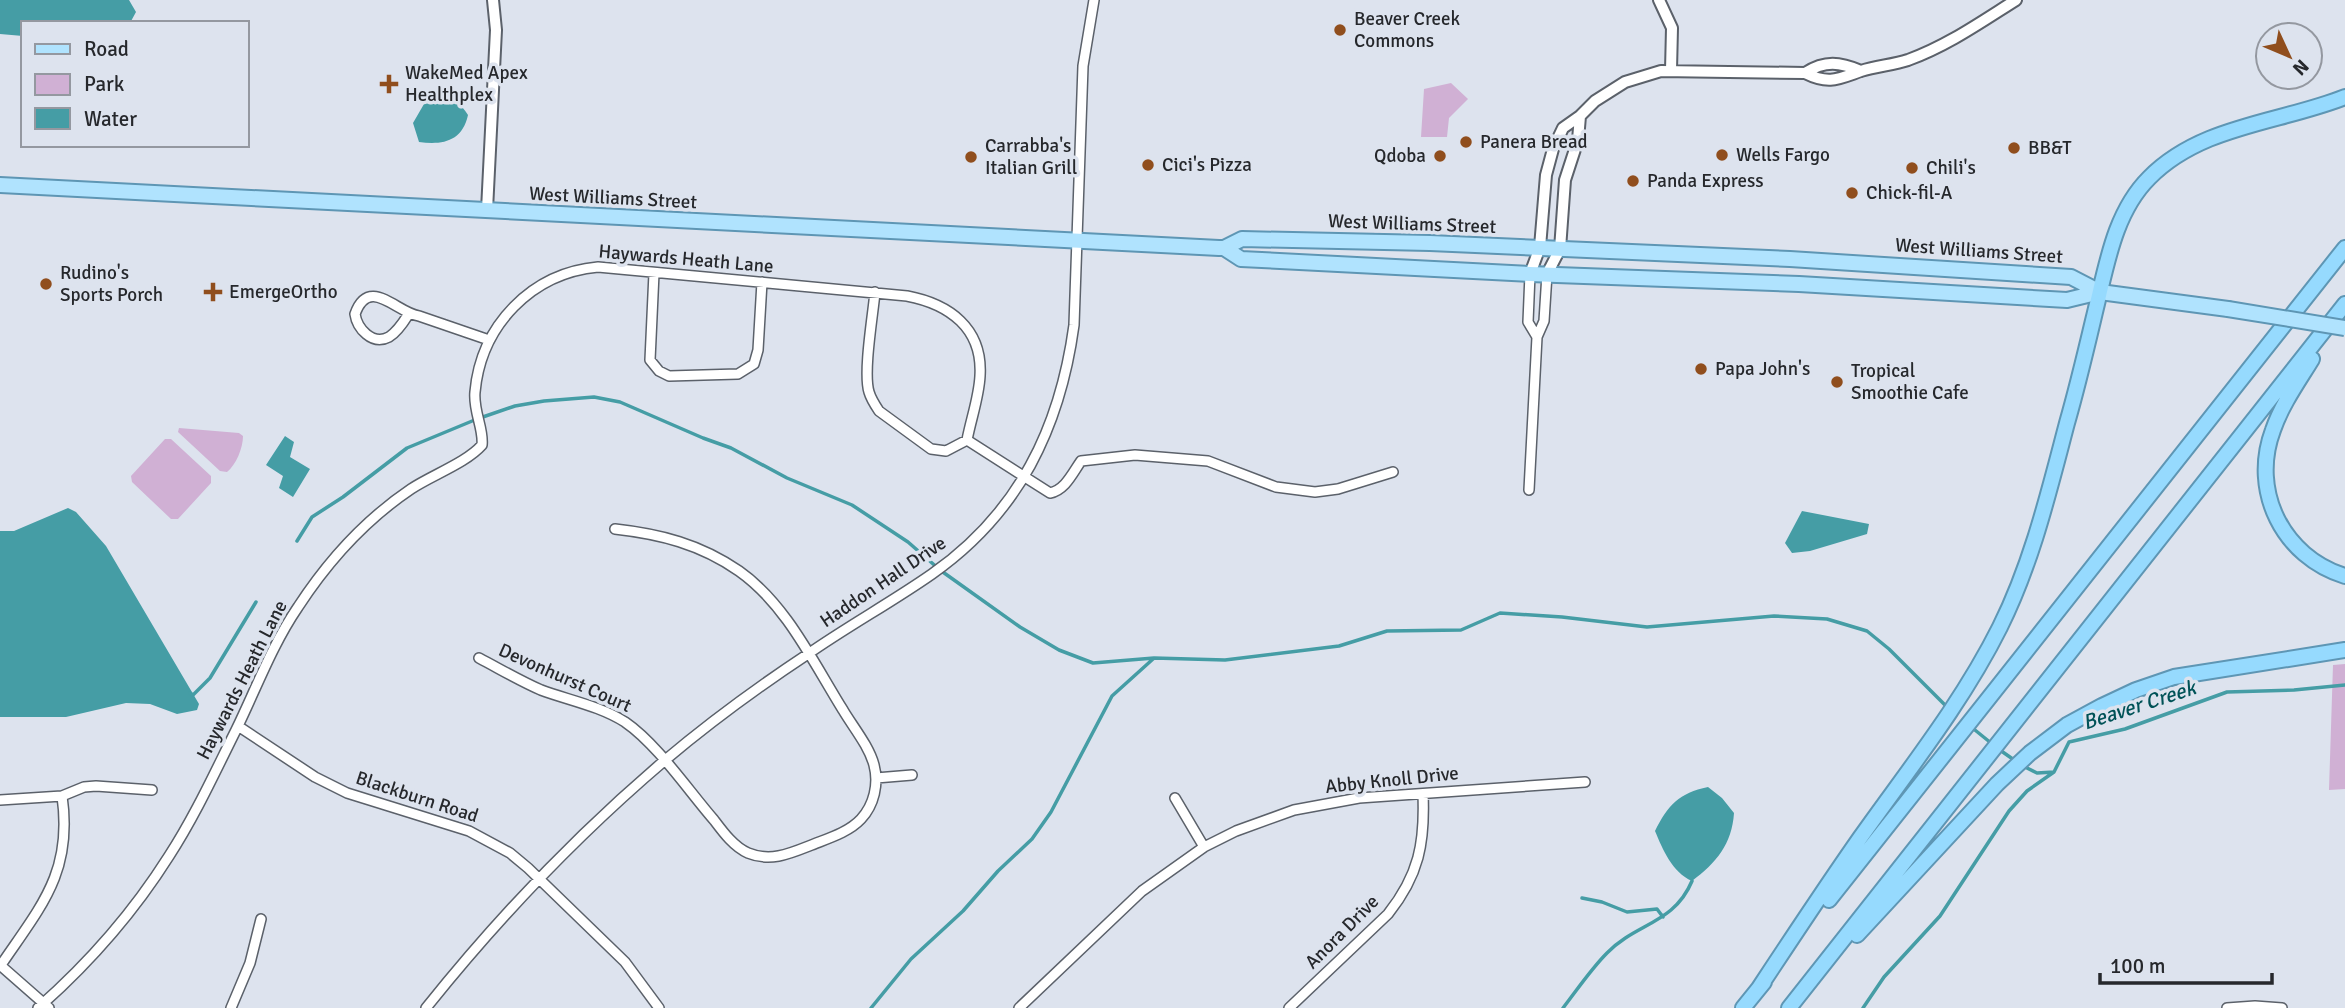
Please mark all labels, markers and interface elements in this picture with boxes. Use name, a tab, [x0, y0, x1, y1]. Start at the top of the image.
place label: Beaver Creek Commons	[1354, 7, 1461, 53]
legend	[21, 21, 248, 147]
north arrow	[2254, 21, 2324, 91]
marker: Beaver Creek Commons	[1332, 22, 1348, 38]
text: Road	[84, 36, 129, 62]
text: N	[2287, 54, 2314, 80]
place label: WakeMed Apex Healthplex	[405, 61, 528, 107]
text: Park	[84, 71, 125, 97]
marker: WakeMed Apex Healthplex	[379, 74, 399, 94]
text: Water	[84, 106, 137, 132]
place label: Panera Bread	[1480, 130, 1588, 154]
place label: Carrabba's Italian Grill	[985, 134, 1077, 180]
marker: Panera Bread	[1458, 134, 1474, 150]
place label: BB&T	[2028, 136, 2072, 160]
marker: BB&T	[2006, 140, 2022, 156]
place label: Wells Fargo	[1736, 143, 1830, 167]
place label: Qdoba	[1374, 144, 1426, 168]
marker: Wells Fargo	[1714, 147, 1730, 163]
marker: Qdoba	[1432, 148, 1448, 164]
marker: Carrabba's Italian Grill	[963, 149, 979, 165]
place label: Cici's Pizza	[1162, 153, 1252, 177]
place label: Chili's	[1926, 156, 1976, 180]
marker: Cici's Pizza	[1140, 157, 1156, 173]
marker: Chili's	[1904, 160, 1920, 176]
place label: Panda Express	[1647, 169, 1764, 193]
marker: Panda Express	[1625, 173, 1641, 189]
place label: Chick-fil-A	[1866, 181, 1953, 205]
street label: West Williams Street	[528, 182, 698, 214]
marker: Chick-fil-A	[1844, 185, 1860, 201]
street label: West Williams Street	[1328, 209, 1497, 239]
street label: West Williams Street	[1894, 233, 2064, 269]
street label: Haywards Heath Lane	[597, 239, 775, 279]
place label: Rudino's Sports Porch	[60, 261, 163, 307]
marker: Rudino's Sports Porch	[38, 276, 54, 292]
place label: EmergeOrtho	[229, 280, 338, 304]
marker: EmergeOrtho	[203, 282, 223, 302]
place label: Papa John's	[1715, 357, 1810, 381]
place label: Tropical Smoothie Cafe	[1851, 359, 1969, 405]
marker: Papa John's	[1693, 361, 1709, 377]
marker: Tropical Smoothie Cafe	[1829, 374, 1845, 390]
street label: Haddon Hall Drive	[815, 531, 951, 633]
street label: Haywards Heath Lane	[191, 596, 293, 764]
street label: Devonhurst Court	[495, 638, 635, 718]
water label: Beaver Creek	[2079, 674, 2201, 735]
street label: Abby Knoll Drive	[1324, 761, 1460, 799]
street label: Blackburn Road	[353, 766, 481, 828]
street label: Anora Drive	[1300, 890, 1384, 974]
scale bar	[2100, 942, 2272, 986]
text: 100 m	[2110, 953, 2165, 979]

